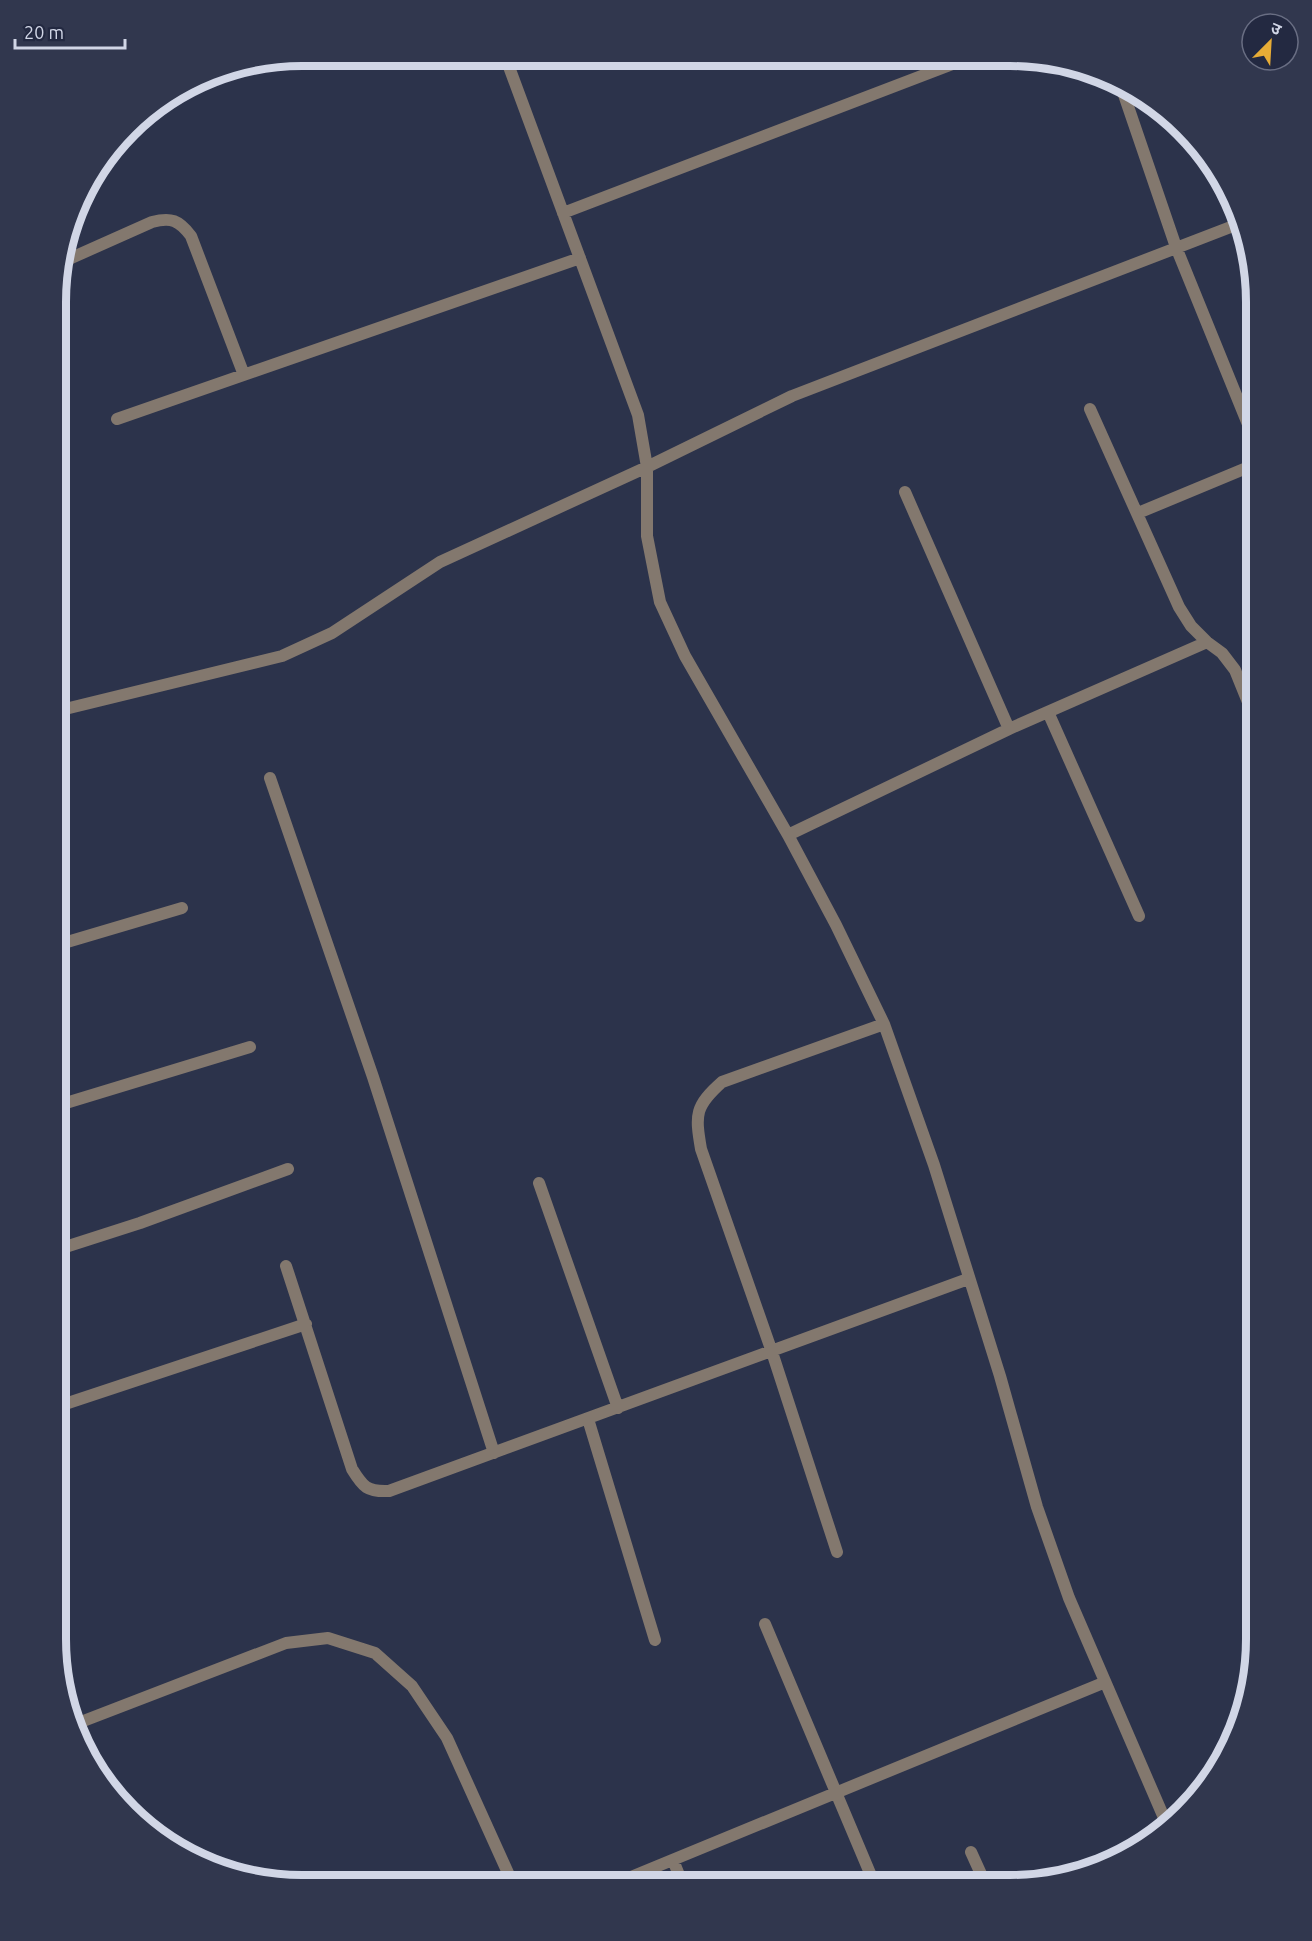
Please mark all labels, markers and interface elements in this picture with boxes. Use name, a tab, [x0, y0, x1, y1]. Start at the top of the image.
scale bar	[15, 12, 124, 50]
north arrow	[1240, 12, 1300, 72]
text: उ	[1268, 18, 1285, 39]
text: 20 m	[24, 22, 64, 42]

